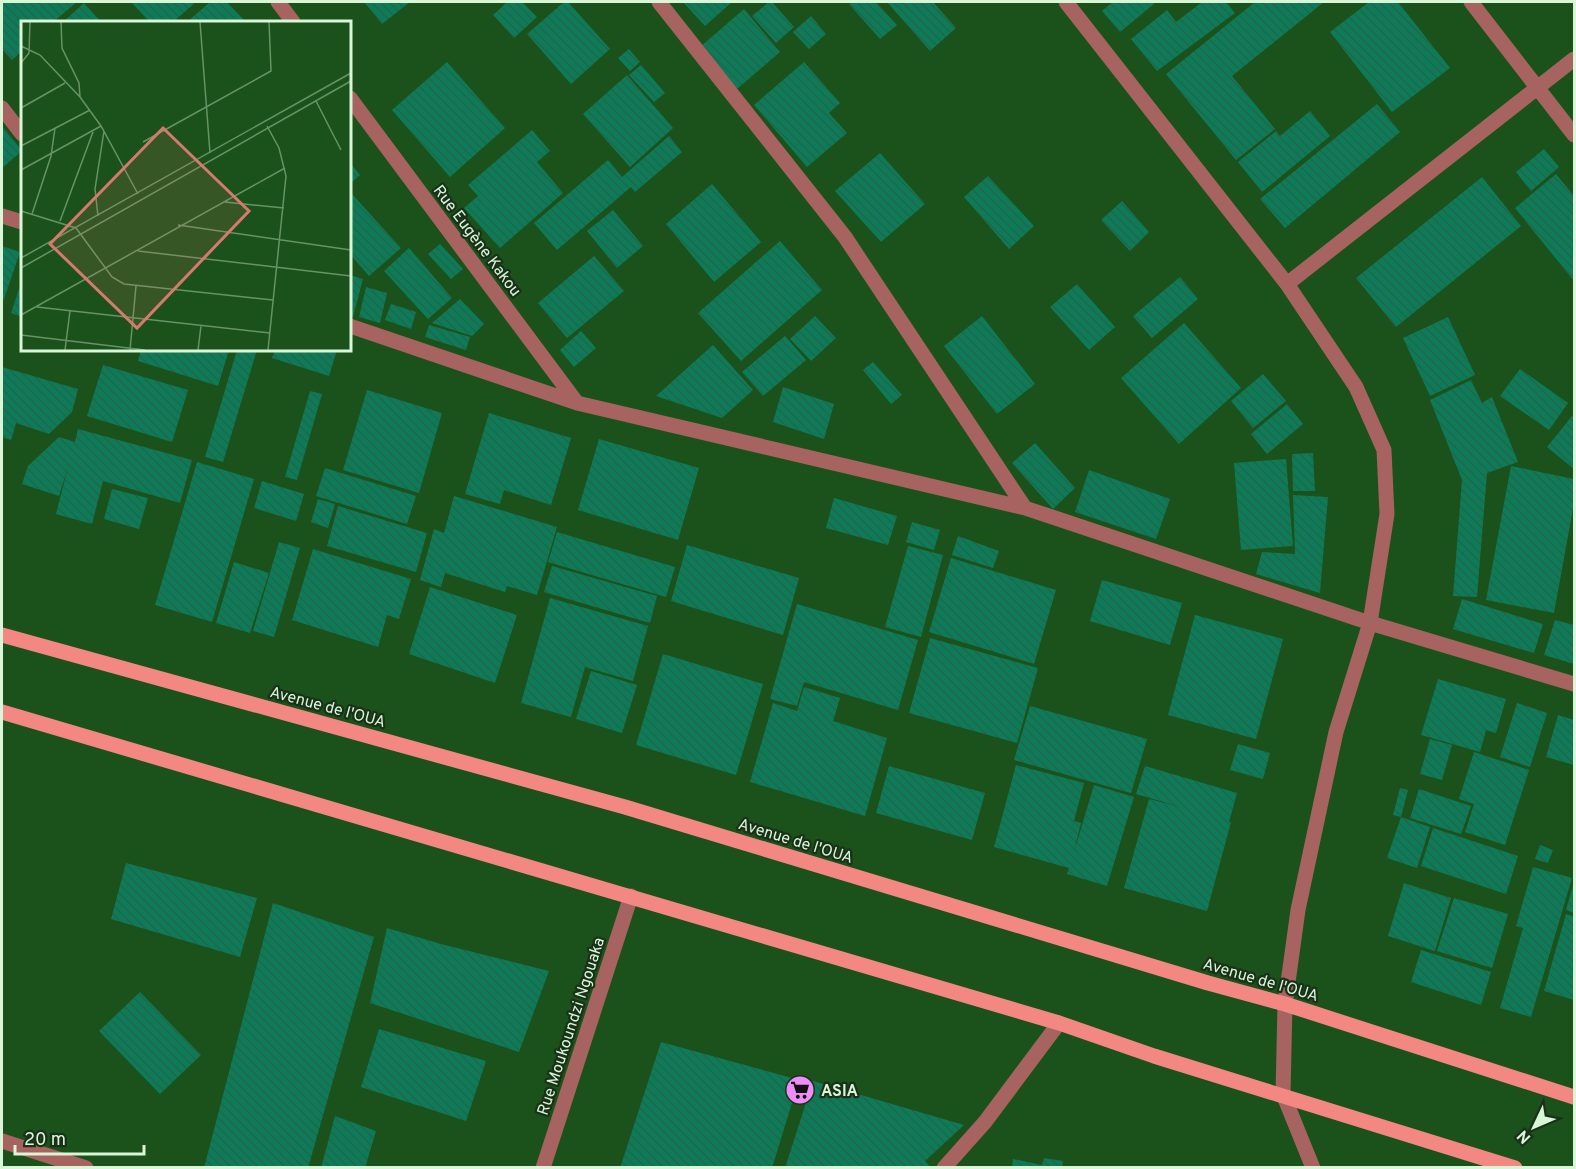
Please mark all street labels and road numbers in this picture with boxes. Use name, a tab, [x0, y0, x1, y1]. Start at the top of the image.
street label: Rue Eugène Kakou	[428, 182, 525, 301]
street label: Avenue de l'OUA	[267, 683, 388, 733]
street label: Avenue de l'OUA	[736, 815, 855, 869]
street label: Rue Moukoundzi Ngouaka	[534, 935, 610, 1118]
street label: Avenue de l'OUA	[1200, 955, 1321, 1007]

